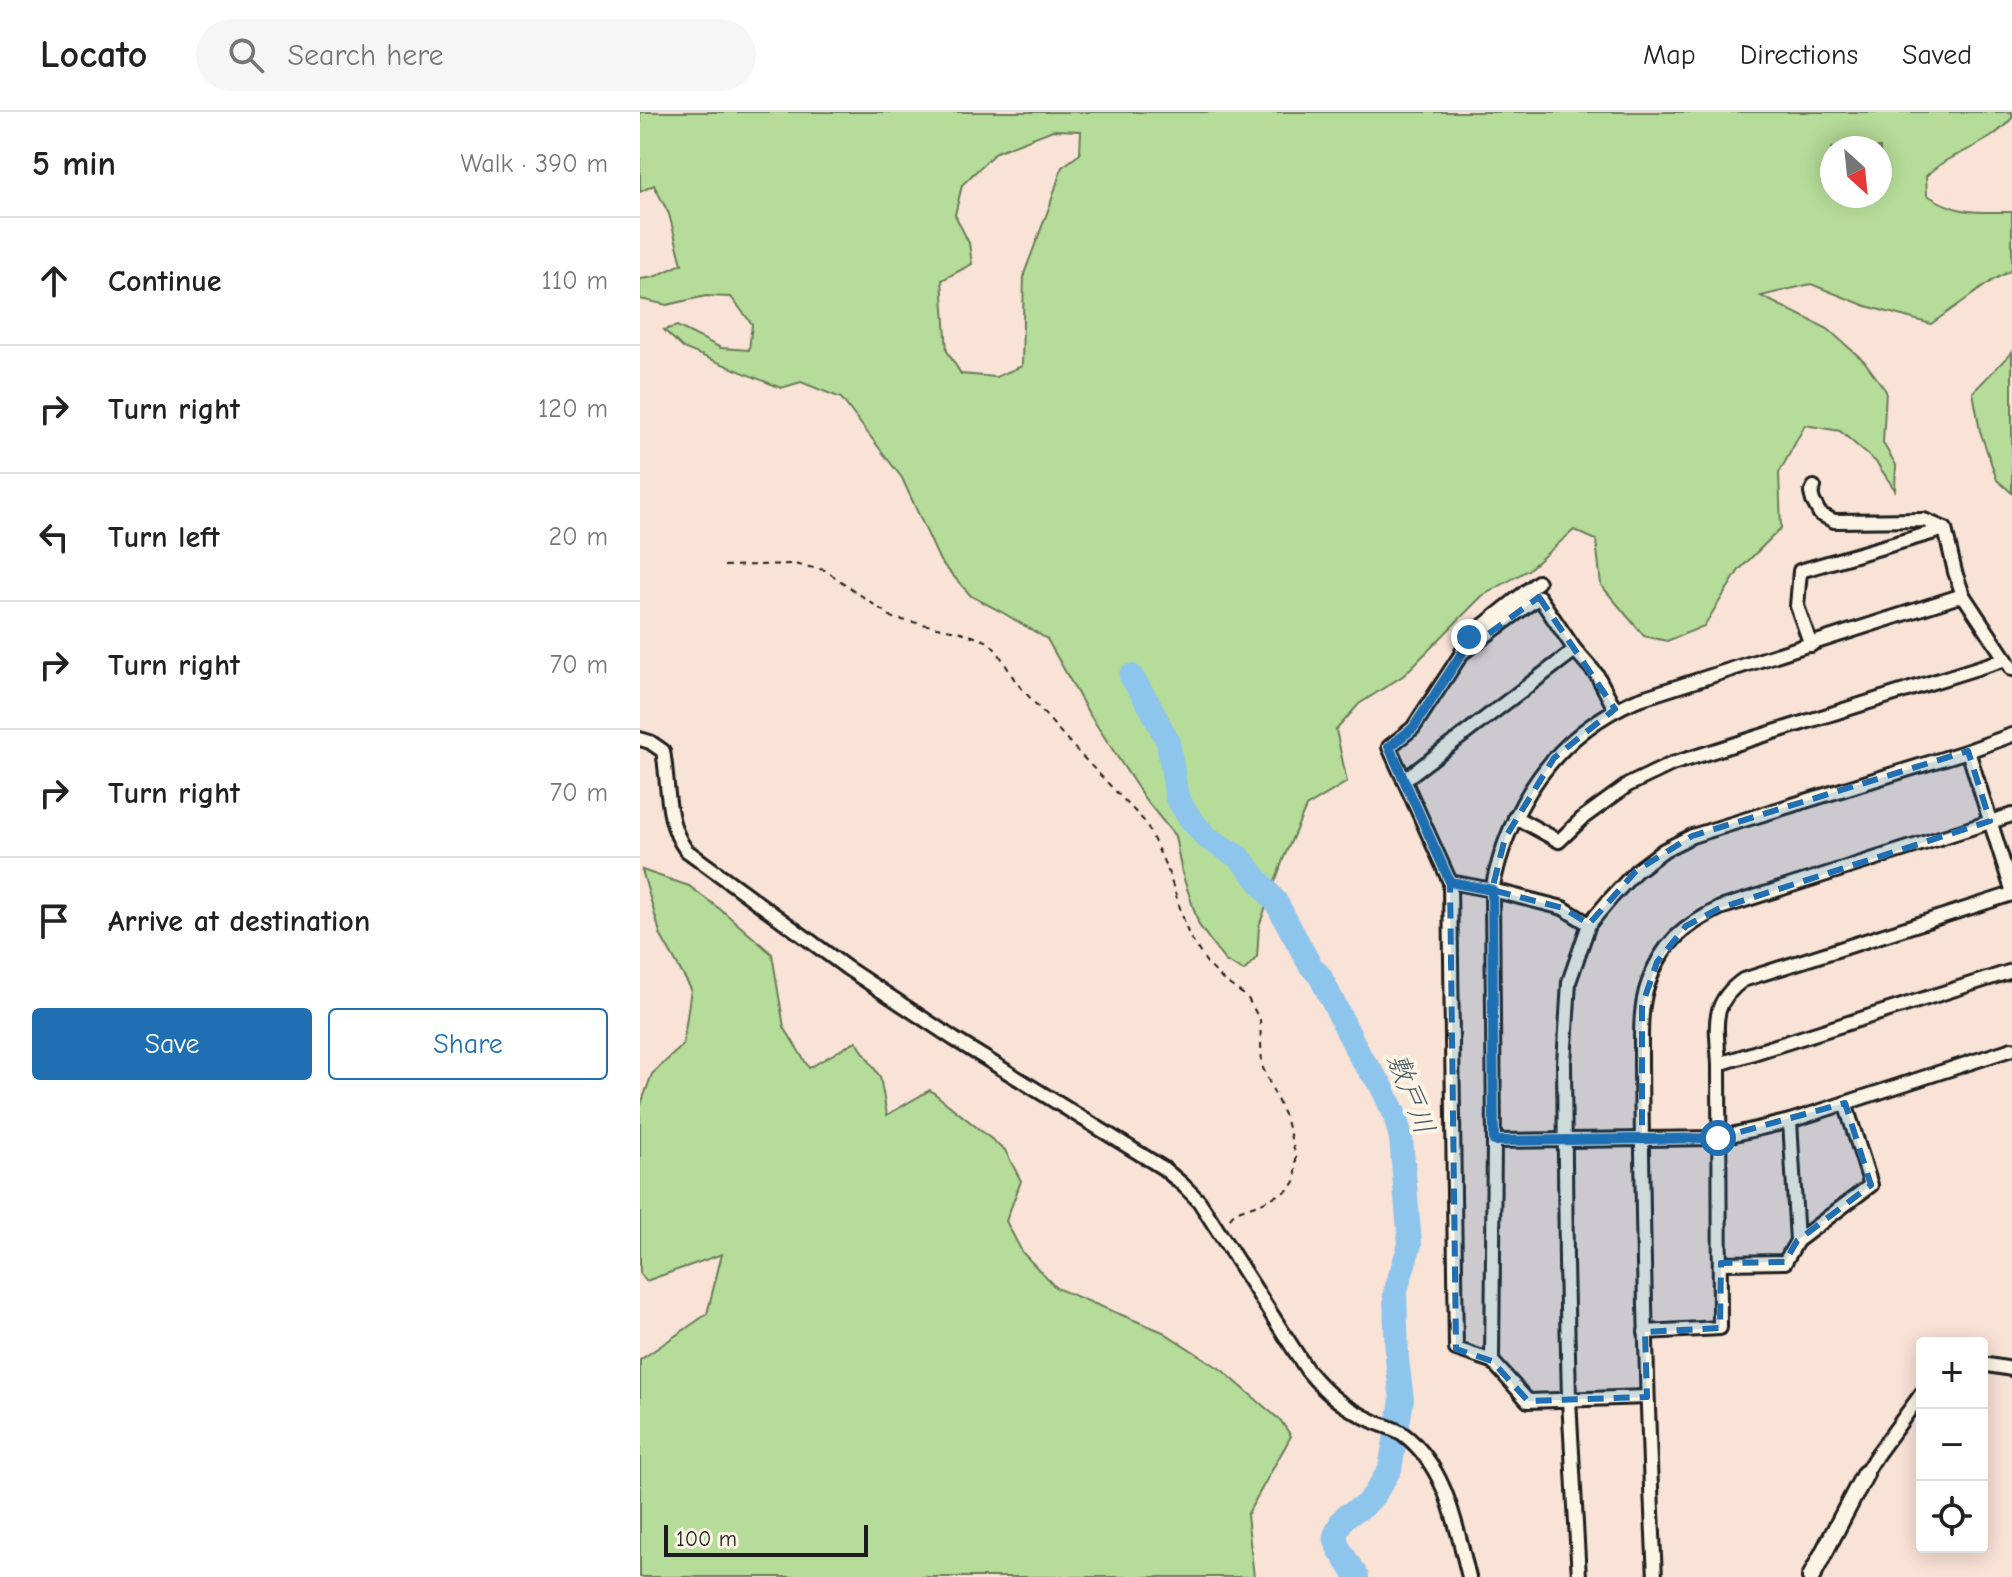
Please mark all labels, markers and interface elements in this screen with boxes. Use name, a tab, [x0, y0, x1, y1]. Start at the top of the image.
search box	[196, 19, 756, 91]
text: Locato	[40, 33, 148, 77]
icon: search	[224, 33, 268, 77]
text: Search here	[288, 38, 444, 73]
text: Map	[1643, 39, 1696, 71]
text: Directions	[1740, 39, 1858, 71]
text: Saved	[1902, 39, 1972, 71]
north arrow	[1820, 136, 1892, 208]
text: 5 min	[32, 144, 116, 184]
text: Walk · 390 m	[461, 149, 608, 179]
icon: ahead	[32, 259, 76, 303]
text: Continue	[108, 264, 222, 299]
text: 110 m	[541, 266, 608, 296]
icon: right	[32, 387, 76, 431]
text: Turn right	[108, 392, 240, 427]
text: 120 m	[538, 394, 608, 424]
icon: left	[32, 515, 76, 559]
text: Turn left	[108, 520, 220, 555]
text: 20 m	[548, 522, 608, 552]
route end	[1451, 619, 1487, 655]
icon: right	[32, 643, 76, 687]
text: Turn right	[108, 648, 240, 683]
text: 70 m	[550, 650, 608, 680]
icon: right	[32, 771, 76, 815]
text: Turn right	[108, 776, 240, 811]
text: 70 m	[550, 778, 608, 808]
icon: arrive	[32, 899, 76, 943]
text: Arrive at destination	[108, 904, 370, 939]
button: Save	[32, 1008, 312, 1080]
button: Share	[328, 1008, 608, 1080]
water label: 敷戸川	[1381, 1049, 1441, 1139]
route start	[1700, 1120, 1736, 1156]
map controls	[1916, 1337, 1988, 1553]
button: +	[1916, 1337, 1988, 1409]
button: −	[1916, 1409, 1988, 1481]
button: locate	[1916, 1481, 1988, 1553]
scale bar	[664, 1521, 868, 1557]
text: 100 m	[676, 1526, 737, 1552]

